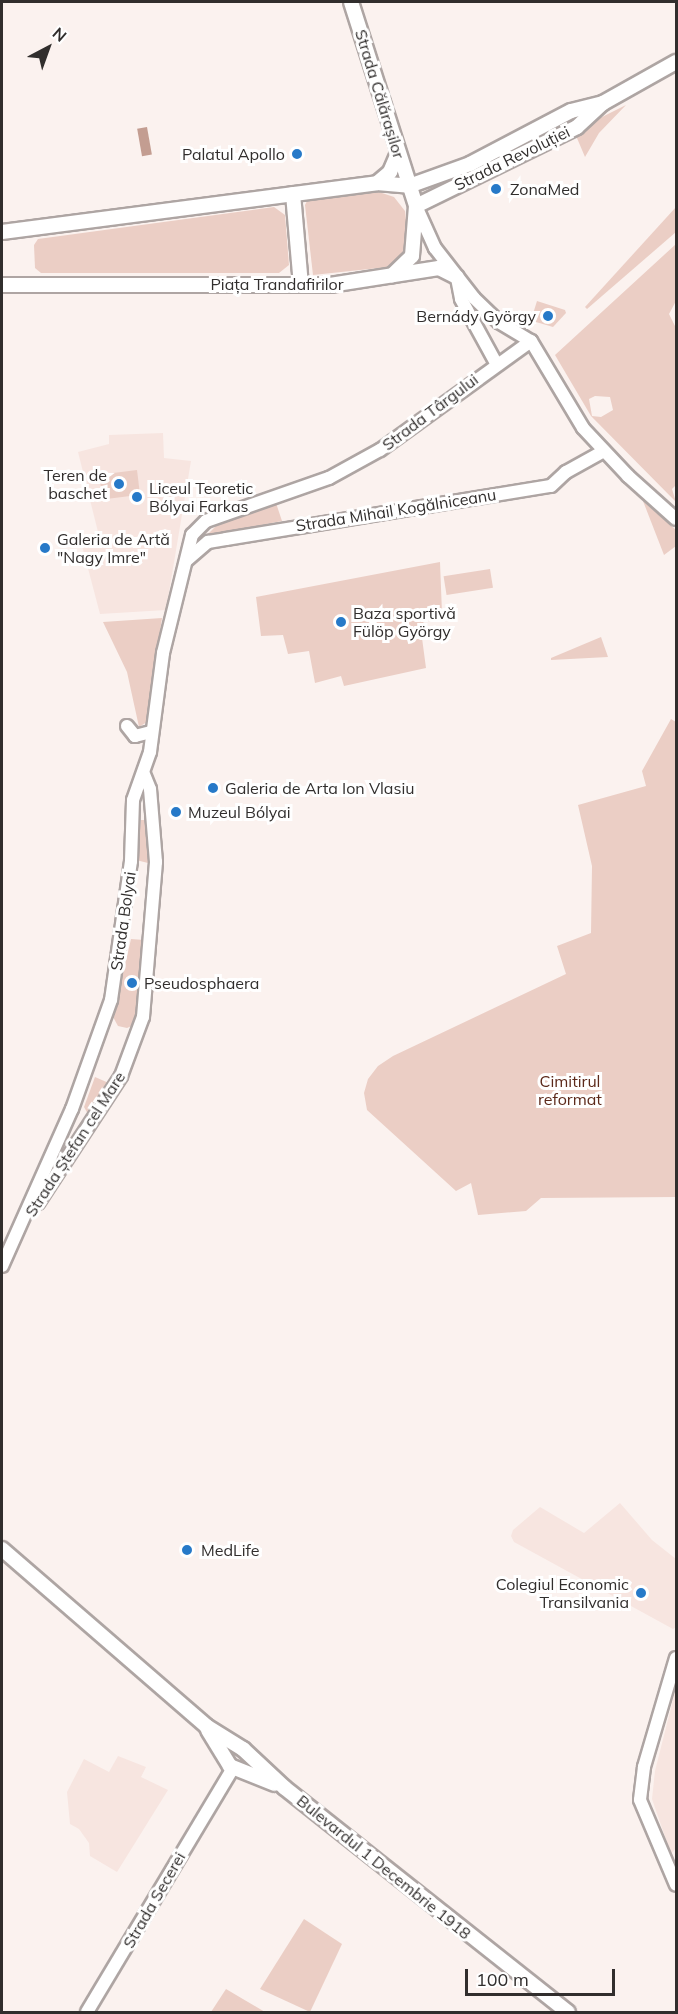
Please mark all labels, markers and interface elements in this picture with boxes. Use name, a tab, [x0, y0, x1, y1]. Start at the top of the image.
north arrow	[18, 18, 78, 78]
text: N	[49, 23, 71, 46]
street label: Strada Călărașilor	[351, 27, 409, 161]
street label: Strada Revoluției	[451, 122, 573, 194]
place label: Palatul Apollo	[182, 144, 285, 164]
marker: Palatul Apollo	[290, 147, 304, 161]
place label: ZonaMed	[510, 179, 579, 199]
marker: ZonaMed	[487, 180, 505, 198]
street label: Piața Trandafirilor	[210, 274, 344, 294]
place label: Bernády György	[416, 306, 536, 326]
marker: Bernády György	[541, 309, 555, 323]
street label: Strada Târgului	[378, 370, 482, 454]
place label: Teren de baschet	[44, 465, 107, 503]
marker: Teren de baschet	[112, 477, 126, 491]
place label: Liceul Teoretic Bólyai Farkas	[149, 478, 253, 516]
street label: Strada Mihail Kogălniceanu	[294, 485, 498, 535]
marker: Liceul Teoretic Bólyai Farkas	[130, 490, 144, 504]
place label: Galeria de Artă "Nagy Imre"	[57, 529, 170, 567]
marker: Galeria de Artă "Nagy Imre"	[38, 541, 52, 555]
place label: Baza sportivă Fülöp György	[353, 603, 456, 641]
marker: Baza sportivă Fülöp György	[334, 615, 348, 629]
place label: Galeria de Arta Ion Vlasiu	[225, 778, 414, 798]
marker: Galeria de Arta Ion Vlasiu	[206, 781, 220, 795]
place label: Muzeul Bólyai	[188, 802, 291, 822]
marker: Muzeul Bólyai	[169, 805, 183, 819]
street label: Strada Bolyai	[107, 870, 139, 972]
place label: Pseudosphaera	[144, 973, 259, 993]
marker: Pseudosphaera	[125, 976, 139, 990]
street label: Strada Ștefan cel Mare	[21, 1068, 129, 1220]
park label: Cimitirul reformat	[538, 1071, 602, 1109]
place label: MedLife	[201, 1540, 259, 1560]
marker: MedLife	[178, 1541, 196, 1559]
place label: Colegiul Economic Transilvania	[496, 1574, 629, 1612]
marker: Colegiul Economic Transilvania	[634, 1586, 648, 1600]
street label: Bulevardul 1 Decembrie 1918	[293, 1791, 475, 1943]
street label: Strada Secerei	[119, 1849, 189, 1951]
scale bar	[468, 1957, 618, 1995]
text: 100 m	[476, 1968, 529, 1991]

